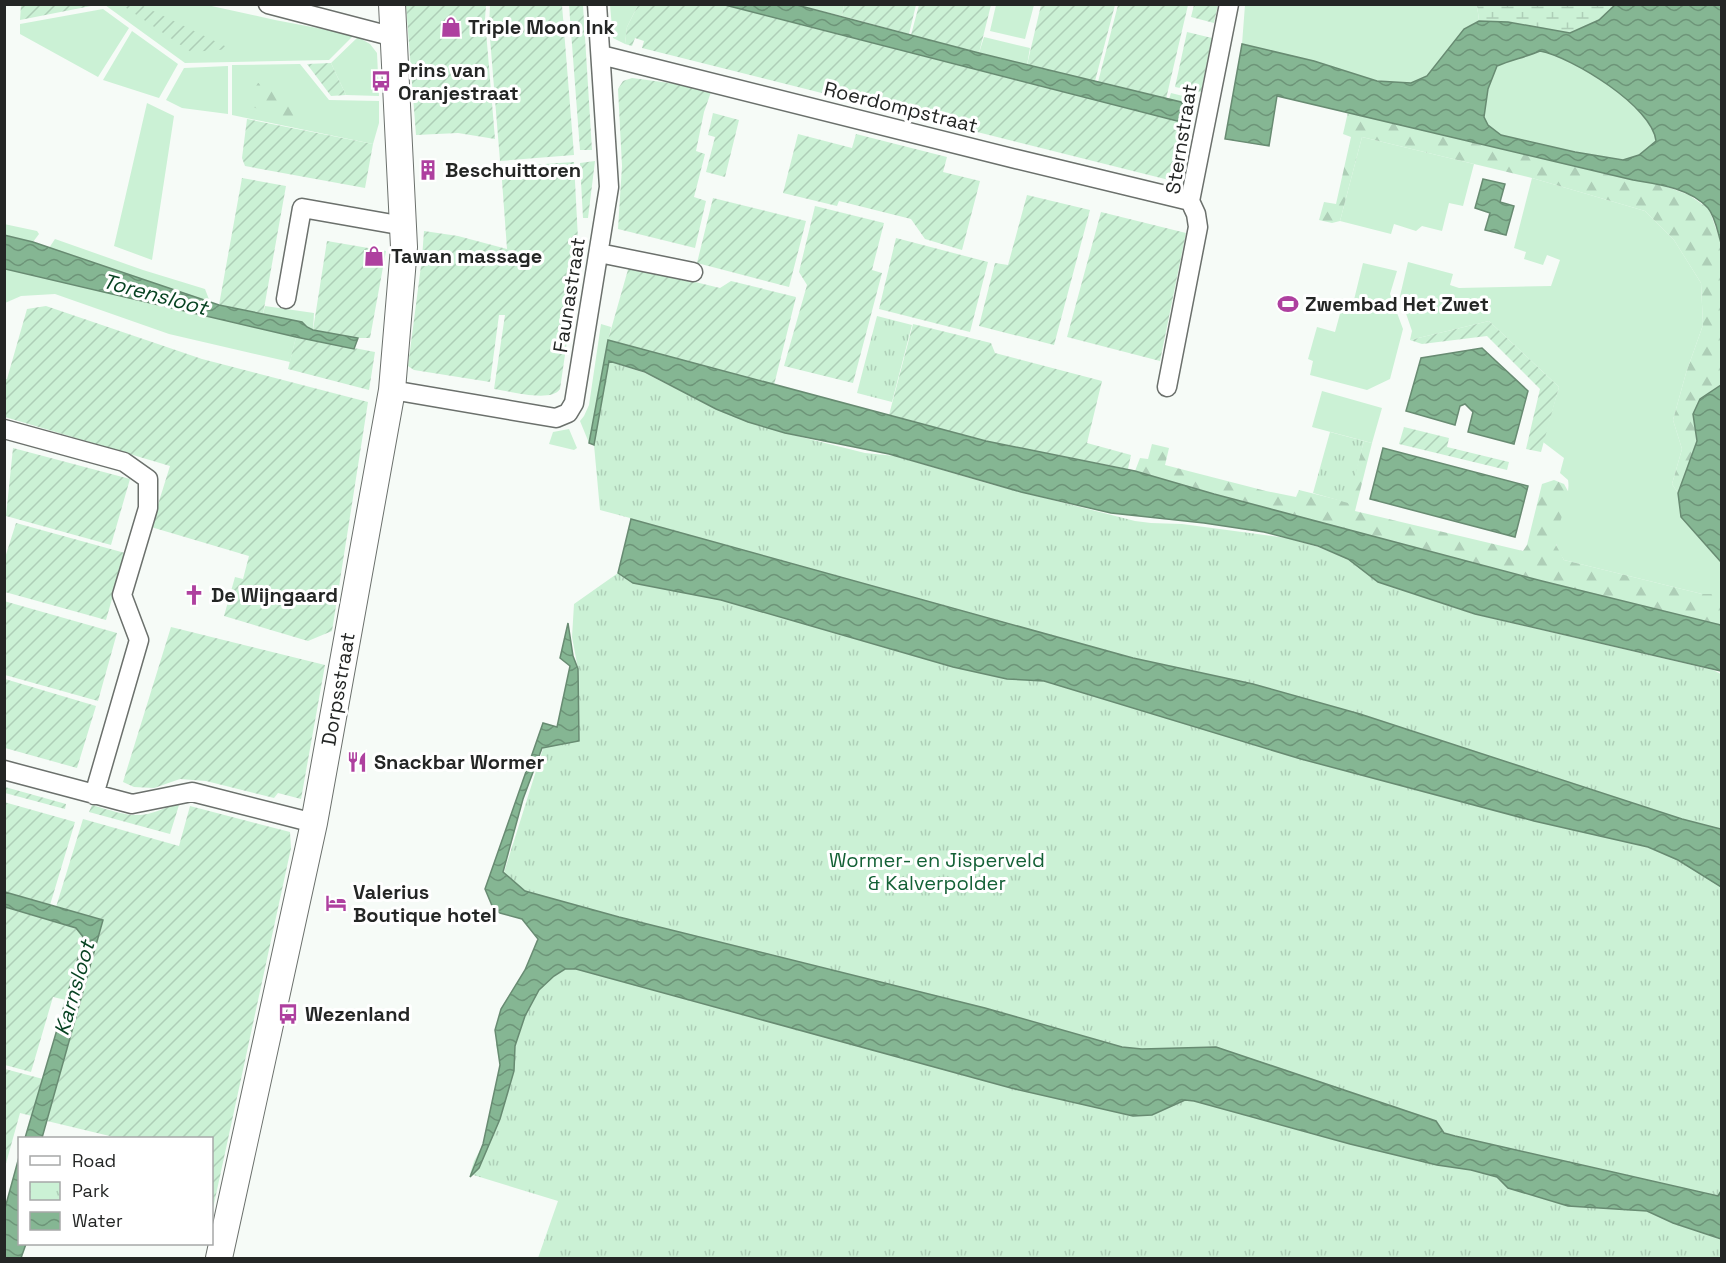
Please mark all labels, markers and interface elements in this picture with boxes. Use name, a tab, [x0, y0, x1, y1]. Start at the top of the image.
place label: Triple Moon Ink	[468, 14, 615, 40]
shop icon: Triple Moon Ink	[439, 15, 463, 39]
place label: Prins van Oranjestraat	[398, 57, 519, 106]
bus stop icon: Prins van Oranjestraat	[369, 69, 393, 93]
street label: Roerdompstraat	[821, 75, 981, 139]
street label: Sternstraat	[1159, 82, 1203, 196]
place label: Beschuittoren	[445, 157, 581, 183]
building icon: Beschuittoren	[416, 158, 440, 182]
street label: Faunastraat	[547, 236, 591, 354]
place label: Tawan massage	[391, 243, 542, 269]
shop icon: Tawan massage	[362, 244, 386, 268]
water label: Torensloot	[100, 267, 213, 322]
place label: Zwembad Het Zwet	[1305, 291, 1489, 317]
sports icon: Zwembad Het Zwet	[1276, 292, 1300, 316]
place label: De Wijngaard	[211, 582, 338, 608]
church icon: De Wijngaard	[182, 583, 206, 607]
street label: Dorpsstraat	[315, 630, 361, 748]
place label: Snackbar Wormer	[374, 749, 545, 775]
restaurant icon: Snackbar Wormer	[345, 750, 369, 774]
park label: Wormer- en Jisperveld & Kalverpolder	[829, 847, 1045, 896]
place label: Valerius Boutique hotel	[353, 879, 497, 928]
hotel icon: Valerius Boutique hotel	[324, 891, 348, 915]
water label: Karnsloot	[48, 935, 101, 1038]
place label: Wezenland	[305, 1001, 410, 1027]
bus stop icon: Wezenland	[276, 1002, 300, 1026]
legend	[18, 1137, 213, 1245]
text: Road	[72, 1149, 116, 1172]
text: Park	[72, 1179, 110, 1202]
text: Water	[72, 1209, 123, 1232]

